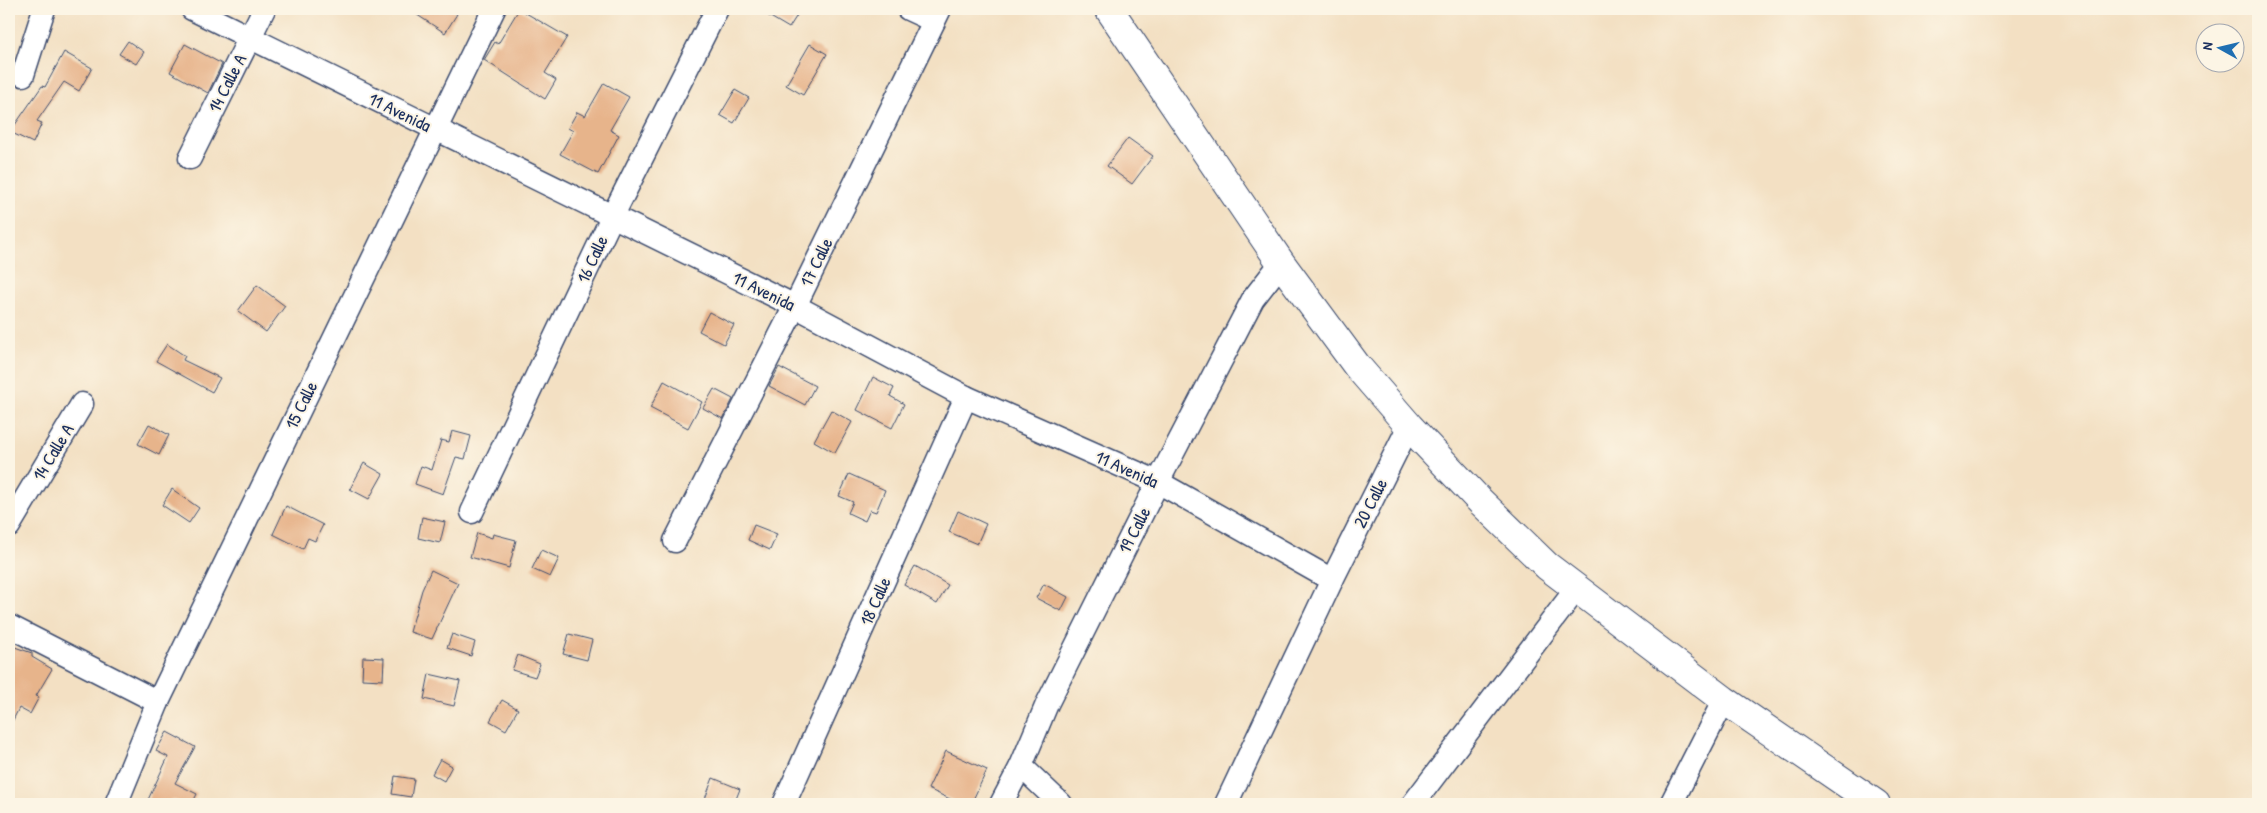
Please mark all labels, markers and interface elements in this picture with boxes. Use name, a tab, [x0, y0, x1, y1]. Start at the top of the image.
north arrow	[2194, 22, 2244, 72]
text: N	[2197, 41, 2217, 51]
street label: 14 Calle A	[202, 49, 252, 116]
street label: 11 Avenida	[365, 86, 435, 138]
street label: 16 Calle	[570, 231, 614, 287]
street label: 17 Calle	[793, 233, 839, 291]
street label: 11 Avenida	[729, 265, 799, 317]
street label: 15 Calle	[279, 377, 323, 433]
street label: 14 Calle A	[26, 419, 80, 485]
street label: 11 Avenida	[1091, 444, 1163, 494]
street label: 20 Calle	[1347, 474, 1393, 532]
street label: 19 Calle	[1112, 502, 1156, 558]
street label: 18 Calle	[853, 573, 897, 629]

